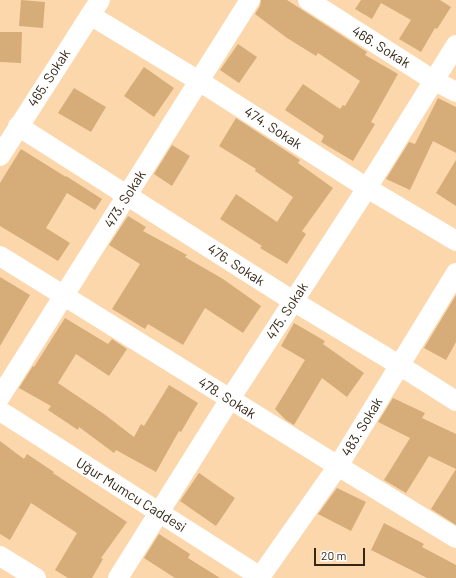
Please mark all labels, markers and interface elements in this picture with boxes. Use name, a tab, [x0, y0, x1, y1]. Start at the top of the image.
street label: 466. Sokak	[349, 22, 413, 72]
street label: 465. Sokak	[24, 46, 74, 110]
street label: 474. Sokak	[241, 103, 305, 153]
street label: 473. Sokak	[101, 167, 149, 231]
street label: 476. Sokak	[204, 240, 268, 290]
street label: 475. Sokak	[262, 279, 312, 343]
street label: 478. Sokak	[195, 374, 259, 422]
street label: 483. Sokak	[338, 394, 386, 460]
street label: Uğur Mumcu Caddesi	[73, 454, 189, 536]
scale bar	[316, 540, 367, 566]
text: 20 m	[321, 548, 347, 562]

